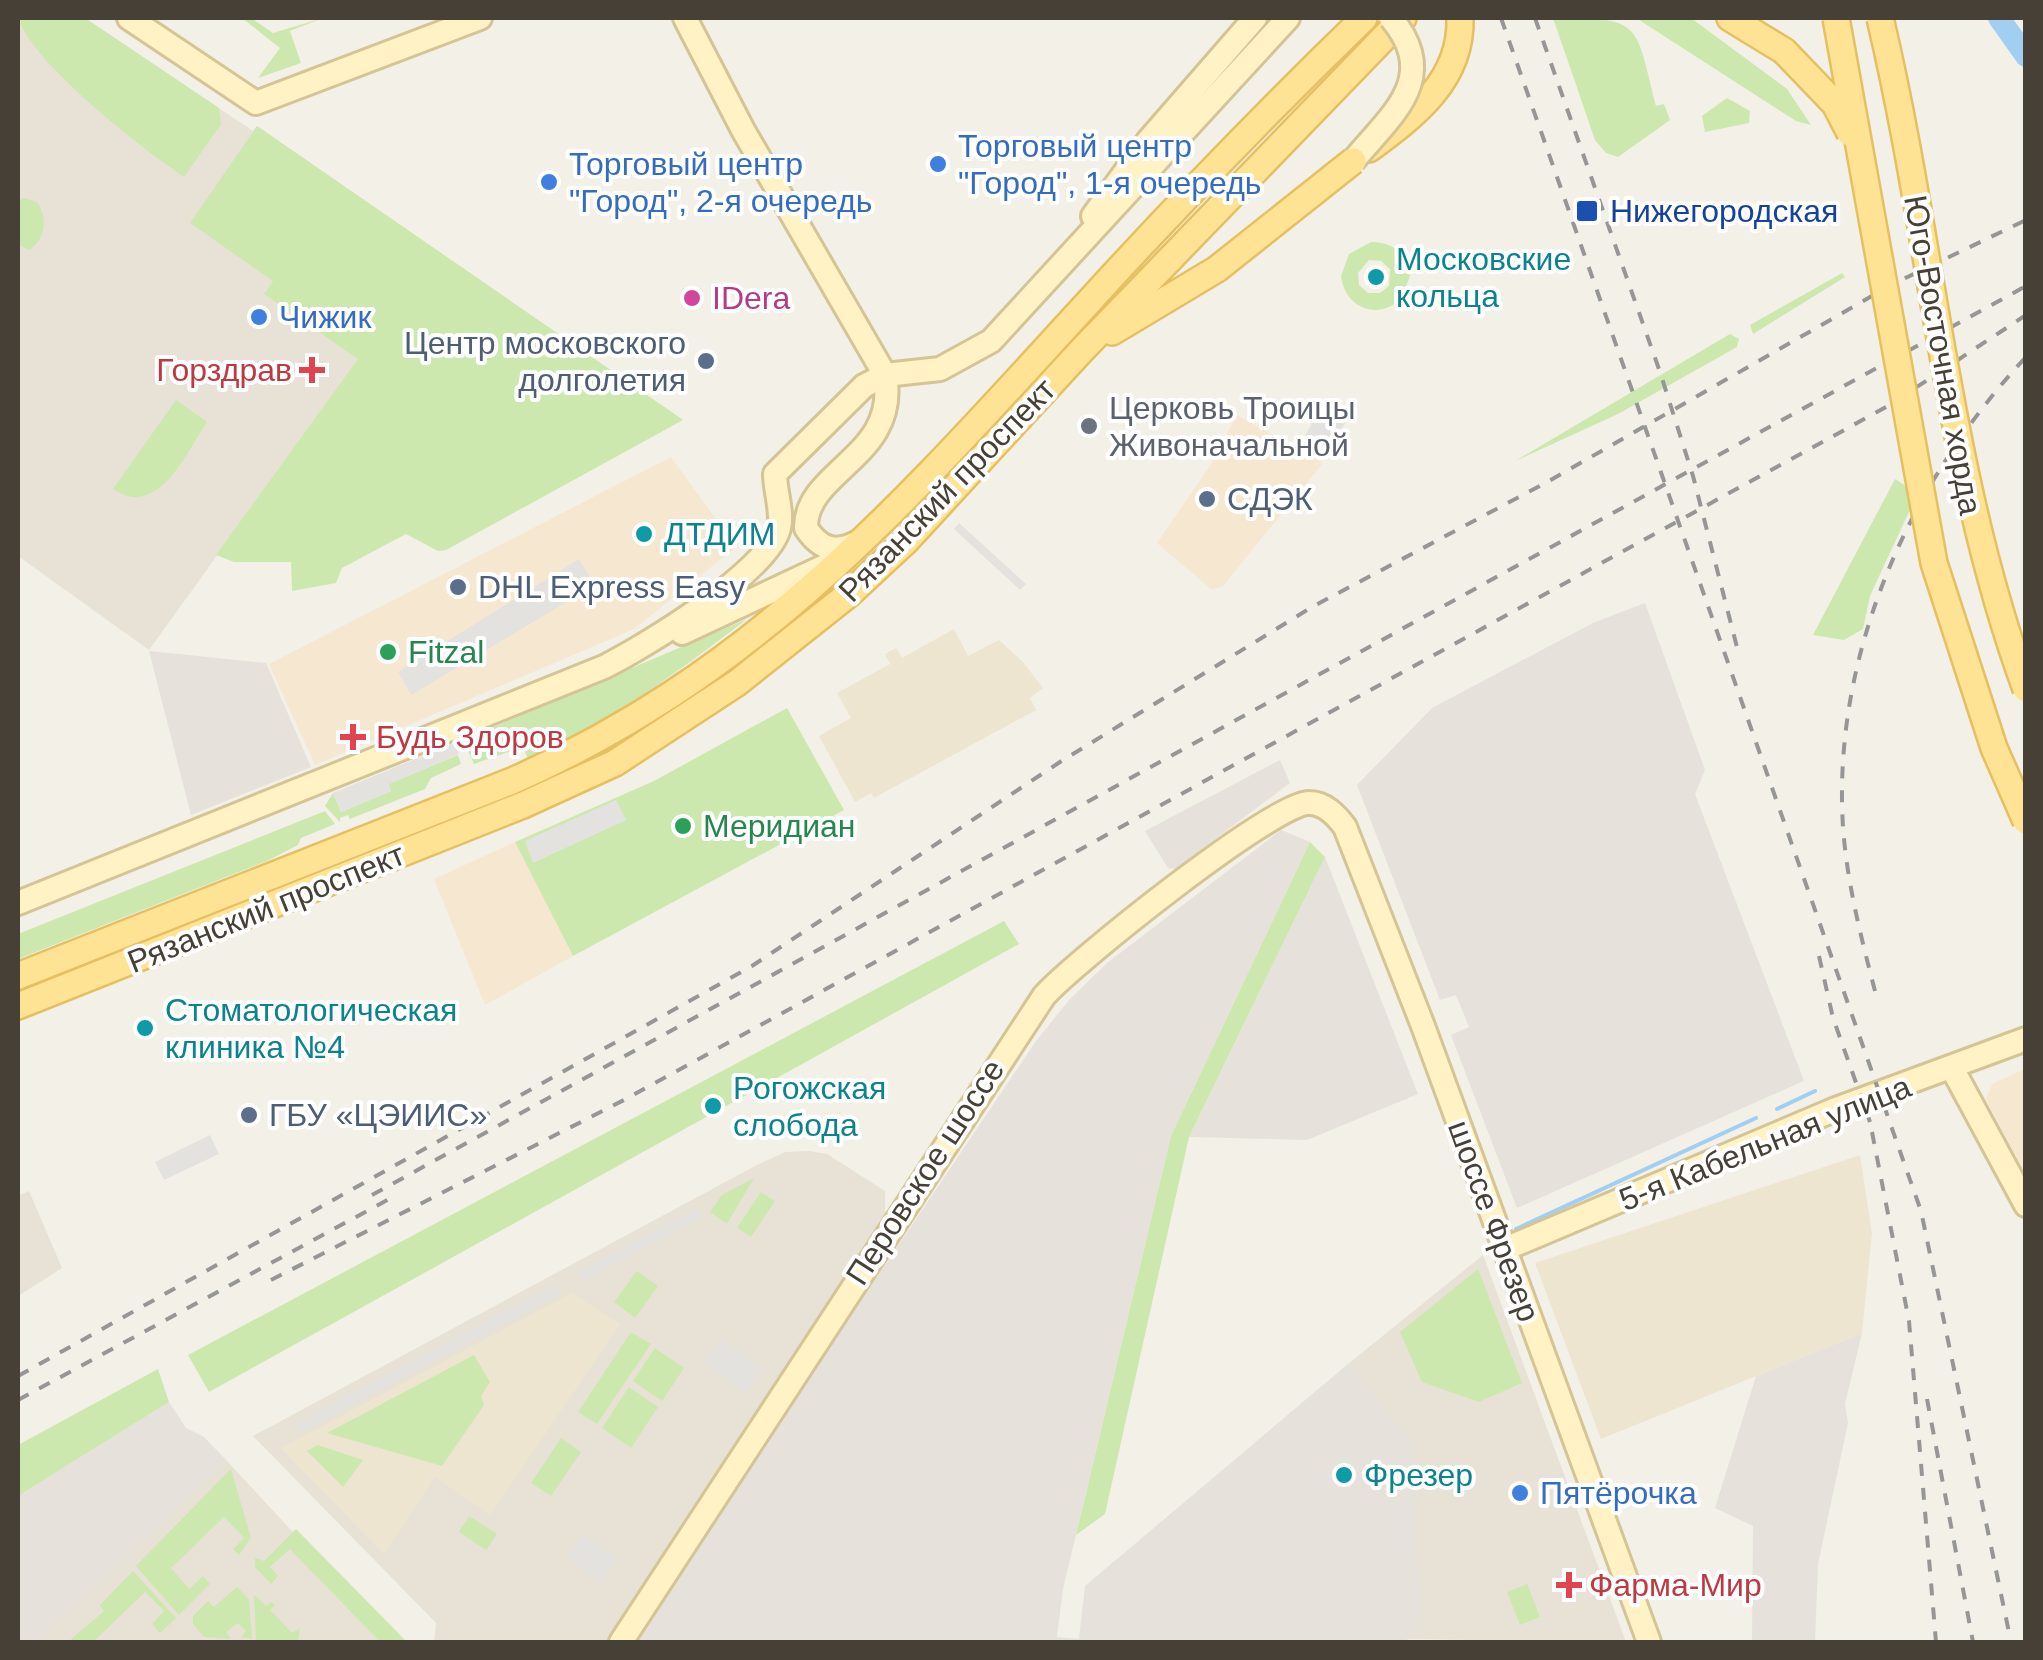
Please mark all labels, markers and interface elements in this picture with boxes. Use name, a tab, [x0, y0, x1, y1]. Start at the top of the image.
place label: Торговый центр "Город", 1-я очередь	[958, 128, 1262, 201]
place label: Торговый центр "Город", 2-я очередь	[569, 146, 873, 219]
marker: Торговый центр "Город", 1-я очередь	[927, 153, 949, 175]
marker: Торговый центр "Город", 2-я очередь	[538, 171, 560, 193]
place label: Нижегородская	[1610, 193, 1838, 229]
street label: Юго-Восточная хорда	[1897, 193, 1989, 518]
marker: Нижегородская	[1574, 198, 1600, 224]
place label: Московские кольца	[1396, 241, 1571, 314]
marker: Московские кольца	[1365, 266, 1387, 288]
place label: IDera	[712, 280, 790, 316]
marker: IDera	[681, 287, 703, 309]
place label: Чижик	[279, 299, 372, 335]
marker: Чижик	[248, 306, 270, 328]
place label: Центр московского долголетия	[404, 325, 686, 398]
marker: Центр московского долголетия	[695, 350, 717, 372]
place label: Горздрав	[156, 352, 292, 388]
marker: Горздрав	[301, 359, 323, 381]
street label: Рязанский проспект	[831, 371, 1063, 609]
place label: Церковь Троицы Живоначальной	[1109, 390, 1356, 463]
marker: Церковь Троицы Живоначальной	[1078, 415, 1100, 437]
place label: СДЭК	[1227, 481, 1313, 517]
marker: СДЭК	[1196, 488, 1218, 510]
place label: ДТДИМ	[664, 516, 775, 552]
marker: ДТДИМ	[633, 523, 655, 545]
place label: DHL Express Easy	[478, 569, 745, 605]
marker: DHL Express Easy	[447, 576, 469, 598]
place label: Fitzal	[408, 634, 484, 670]
marker: Fitzal	[377, 641, 399, 663]
place label: Будь Здоров	[376, 719, 564, 755]
marker: Будь Здоров	[340, 724, 366, 750]
place label: Меридиан	[703, 808, 856, 844]
marker: Меридиан	[672, 815, 694, 837]
street label: Рязанский проспект	[122, 836, 410, 980]
place label: Стоматологическая клиника №4	[165, 992, 457, 1065]
marker: Стоматологическая клиника №4	[134, 1017, 156, 1039]
street label: Перовское шоссе	[839, 1053, 1011, 1291]
street label: 5-я Кабельная улица	[1614, 1068, 1916, 1218]
place label: Рогожская слобода	[733, 1070, 886, 1143]
marker: Рогожская слобода	[702, 1095, 724, 1117]
place label: ГБУ «ЦЭИИС»	[269, 1097, 487, 1133]
marker: ГБУ «ЦЭИИС»	[238, 1104, 260, 1126]
street label: шоссе Фрезер	[1441, 1116, 1547, 1326]
place label: Фрезер	[1364, 1457, 1473, 1493]
marker: Фрезер	[1333, 1464, 1355, 1486]
place label: Пятёрочка	[1540, 1475, 1697, 1511]
marker: Пятёрочка	[1509, 1482, 1531, 1504]
place label: Фарма-Мир	[1589, 1567, 1762, 1603]
marker: Фарма-Мир	[1558, 1574, 1580, 1596]

